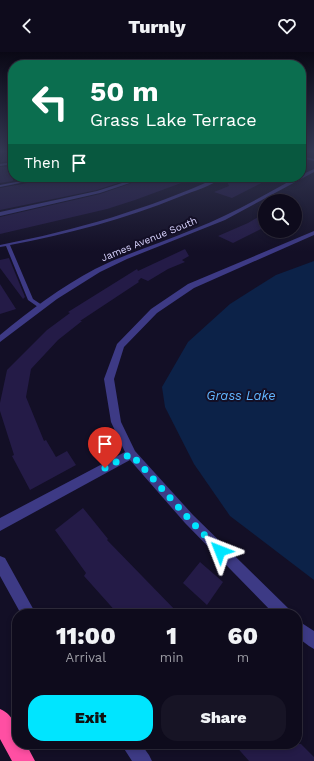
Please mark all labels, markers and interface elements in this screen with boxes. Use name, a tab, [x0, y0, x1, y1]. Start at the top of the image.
icon: back	[16, 15, 38, 37]
icon: heart	[276, 15, 298, 37]
text: Turnly	[128, 16, 186, 37]
text: 50 m	[90, 75, 159, 108]
icon: left	[24, 76, 76, 128]
text: Grass Lake Terrace	[90, 109, 257, 130]
icon: arrive	[68, 152, 90, 174]
text: Then	[24, 154, 60, 172]
map controls	[258, 194, 302, 238]
button: search	[258, 194, 302, 238]
street label: James Avenue South	[99, 215, 199, 263]
water label: Grass Lake	[206, 388, 276, 403]
pin	[88, 427, 122, 468]
icon: arrive	[94, 433, 116, 455]
position arrow	[199, 530, 241, 572]
text: 11:00	[56, 622, 116, 650]
text: 1	[166, 622, 177, 650]
text: 60	[228, 622, 258, 650]
text: Arrival	[66, 650, 106, 665]
text: min	[160, 650, 184, 665]
text: m	[237, 650, 249, 665]
button: Exit	[28, 695, 153, 741]
button: Share	[161, 695, 286, 741]

